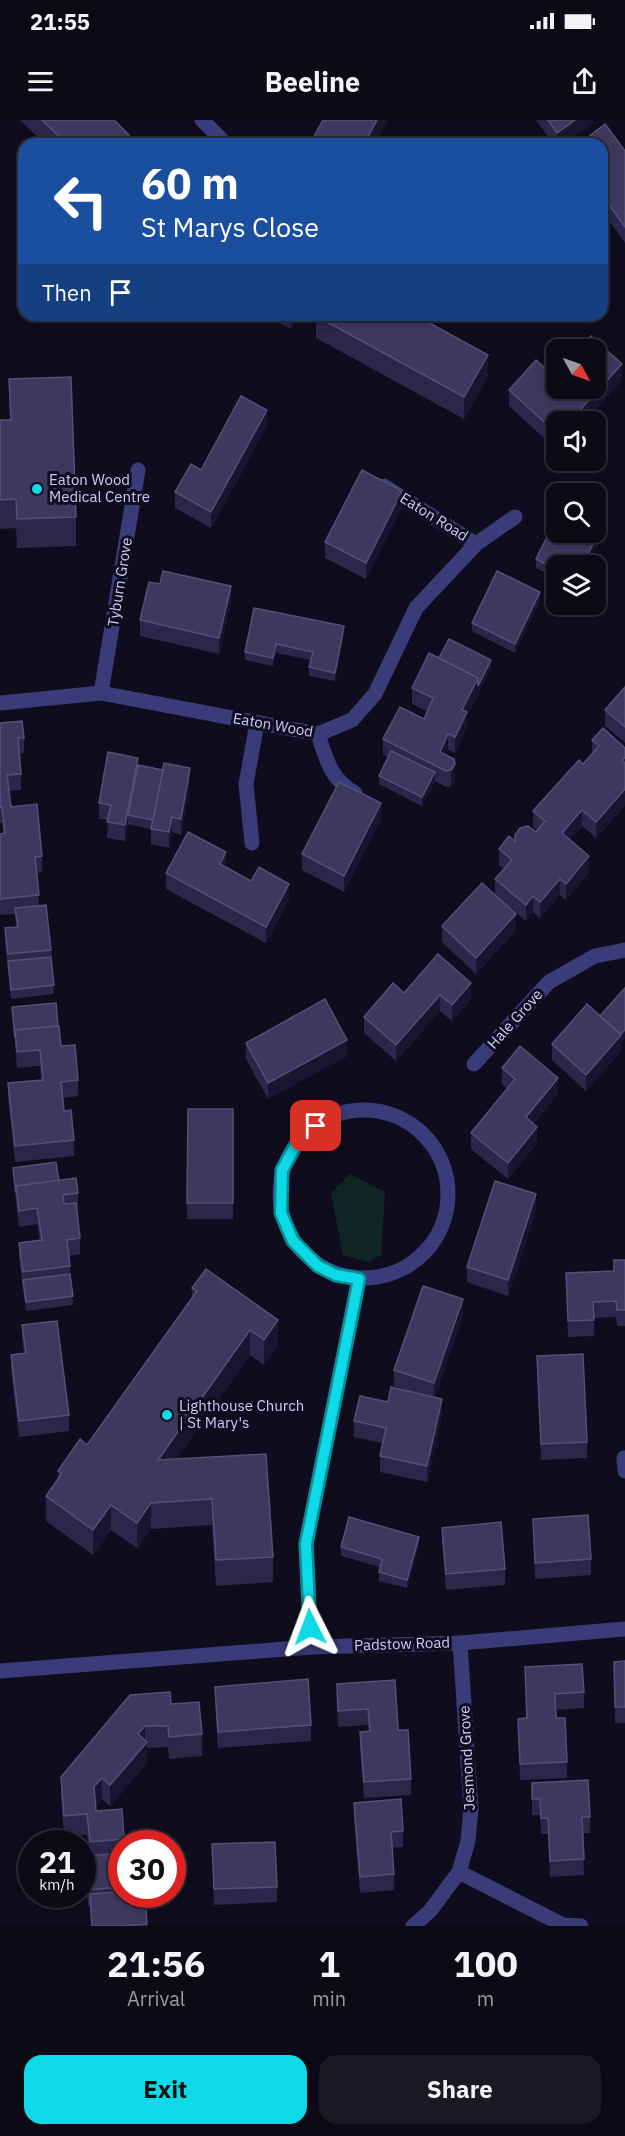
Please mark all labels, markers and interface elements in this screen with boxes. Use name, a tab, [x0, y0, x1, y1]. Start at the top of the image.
text: 21:55	[30, 7, 90, 36]
text: Beeline	[265, 64, 360, 99]
icon: menu	[24, 65, 57, 98]
icon: share	[568, 65, 601, 98]
text: 60 m	[141, 156, 239, 211]
icon: left	[42, 162, 120, 240]
text: St Marys Close	[141, 209, 319, 244]
icon: arrive	[104, 276, 137, 309]
text: Then	[42, 278, 92, 307]
north arrow	[546, 339, 606, 399]
map controls	[546, 339, 606, 615]
button: sound	[546, 411, 606, 471]
place label: Eaton Wood Medical Centre	[49, 470, 150, 506]
marker: Eaton Wood Medical Centre	[30, 482, 44, 496]
button: search	[546, 483, 606, 543]
street label: Eaton Road	[397, 488, 472, 545]
street label: Tyburn Grove	[103, 536, 136, 628]
button: layers	[546, 555, 606, 615]
street label: Eaton Wood	[232, 708, 315, 741]
street label: Hale Grove	[483, 985, 546, 1053]
pin	[290, 1100, 341, 1151]
icon: arrive	[299, 1109, 332, 1142]
place label: Lighthouse Church | St Mary's	[179, 1396, 304, 1432]
marker: Lighthouse Church | St Mary's	[160, 1408, 174, 1422]
position arrow	[278, 1595, 342, 1659]
street label: Padstow Road	[354, 1632, 450, 1655]
street label: Jesmond Grove	[454, 1705, 479, 1811]
speed limit sign: 30	[108, 1830, 186, 1908]
text: 21	[39, 1842, 75, 1881]
text: km/h	[39, 1875, 75, 1894]
text: 21:56	[107, 1940, 205, 1987]
text: 1	[318, 1940, 340, 1987]
text: 100	[453, 1940, 518, 1987]
text: Arrival	[127, 1985, 185, 2012]
text: min	[312, 1985, 346, 2012]
text: m	[477, 1985, 494, 2012]
button: Exit	[24, 2055, 307, 2124]
button: Share	[319, 2055, 601, 2124]

